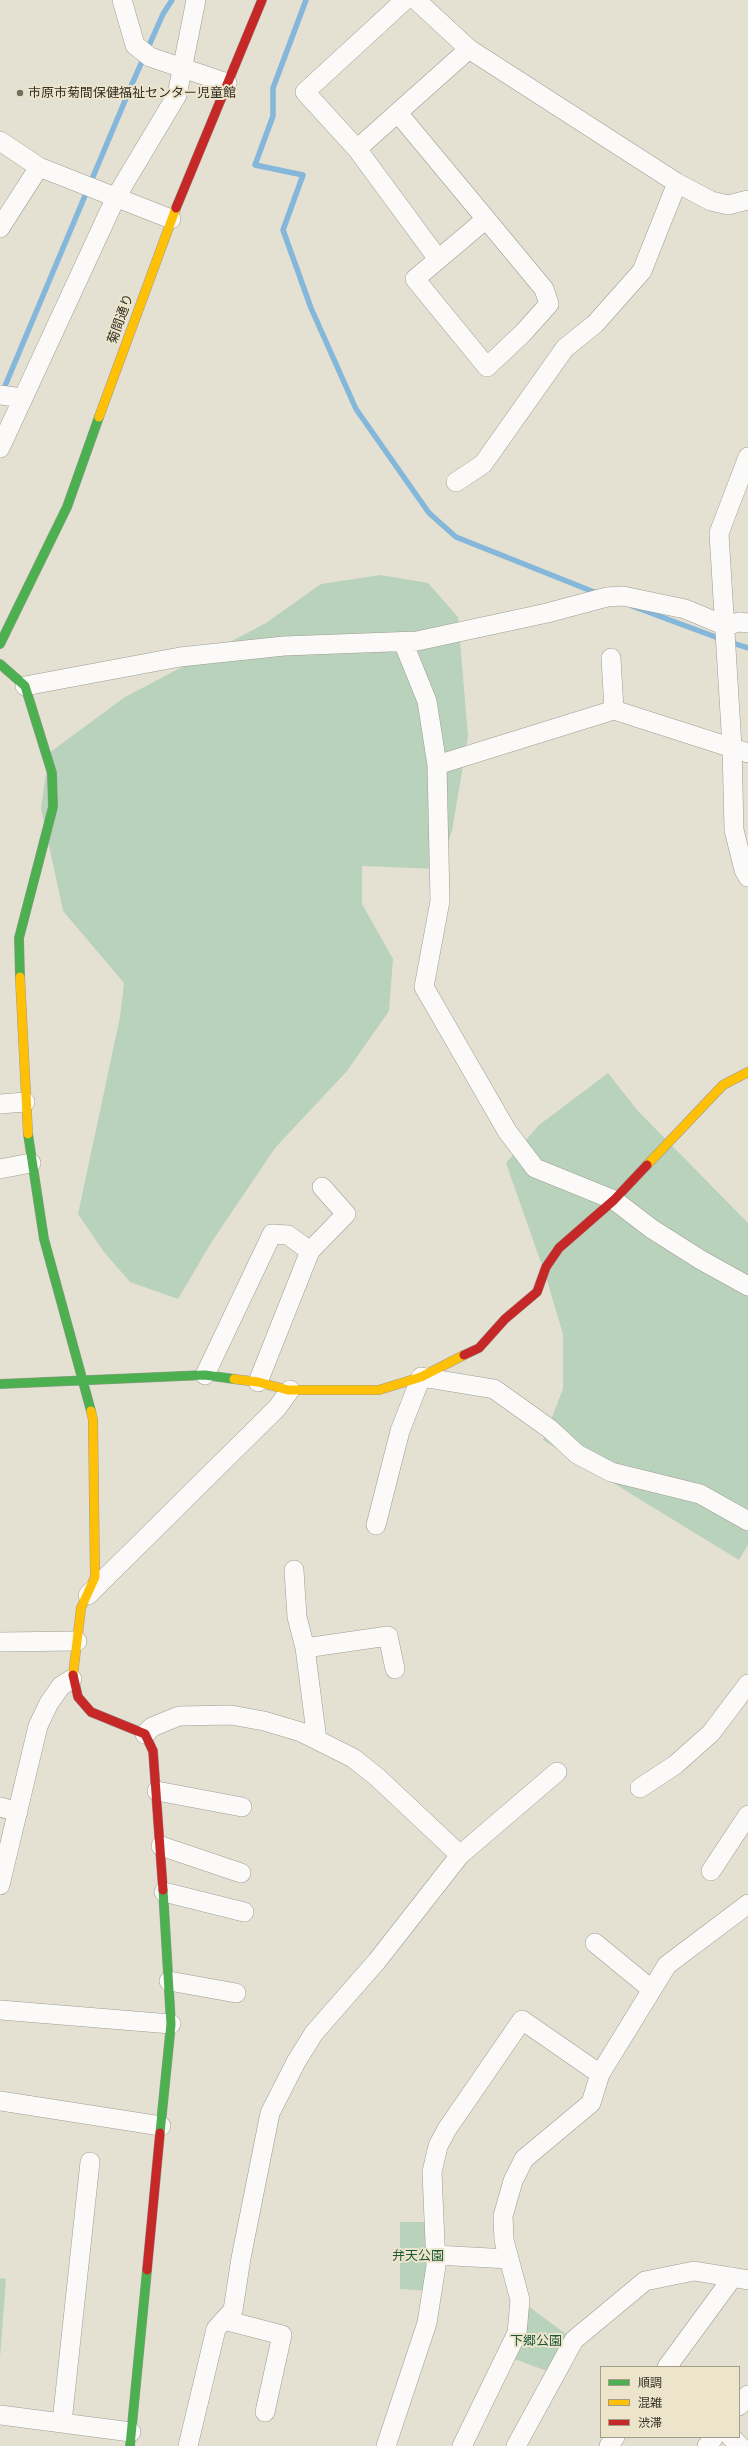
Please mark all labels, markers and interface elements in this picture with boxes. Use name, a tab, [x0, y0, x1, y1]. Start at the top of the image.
place label: 市原市菊間保健福祉センター児童館	[28, 85, 236, 101]
marker: 市原市菊間保健福祉センター児童館	[15, 88, 25, 98]
street label: 菊間通り	[105, 292, 137, 346]
park label: 弁天公園	[392, 2248, 444, 2264]
park label: 下郷公園	[510, 2333, 562, 2349]
legend	[600, 2366, 740, 2438]
text: 順調	[638, 2375, 662, 2391]
text: 混雑	[638, 2395, 662, 2411]
text: 渋滞	[638, 2415, 662, 2431]

